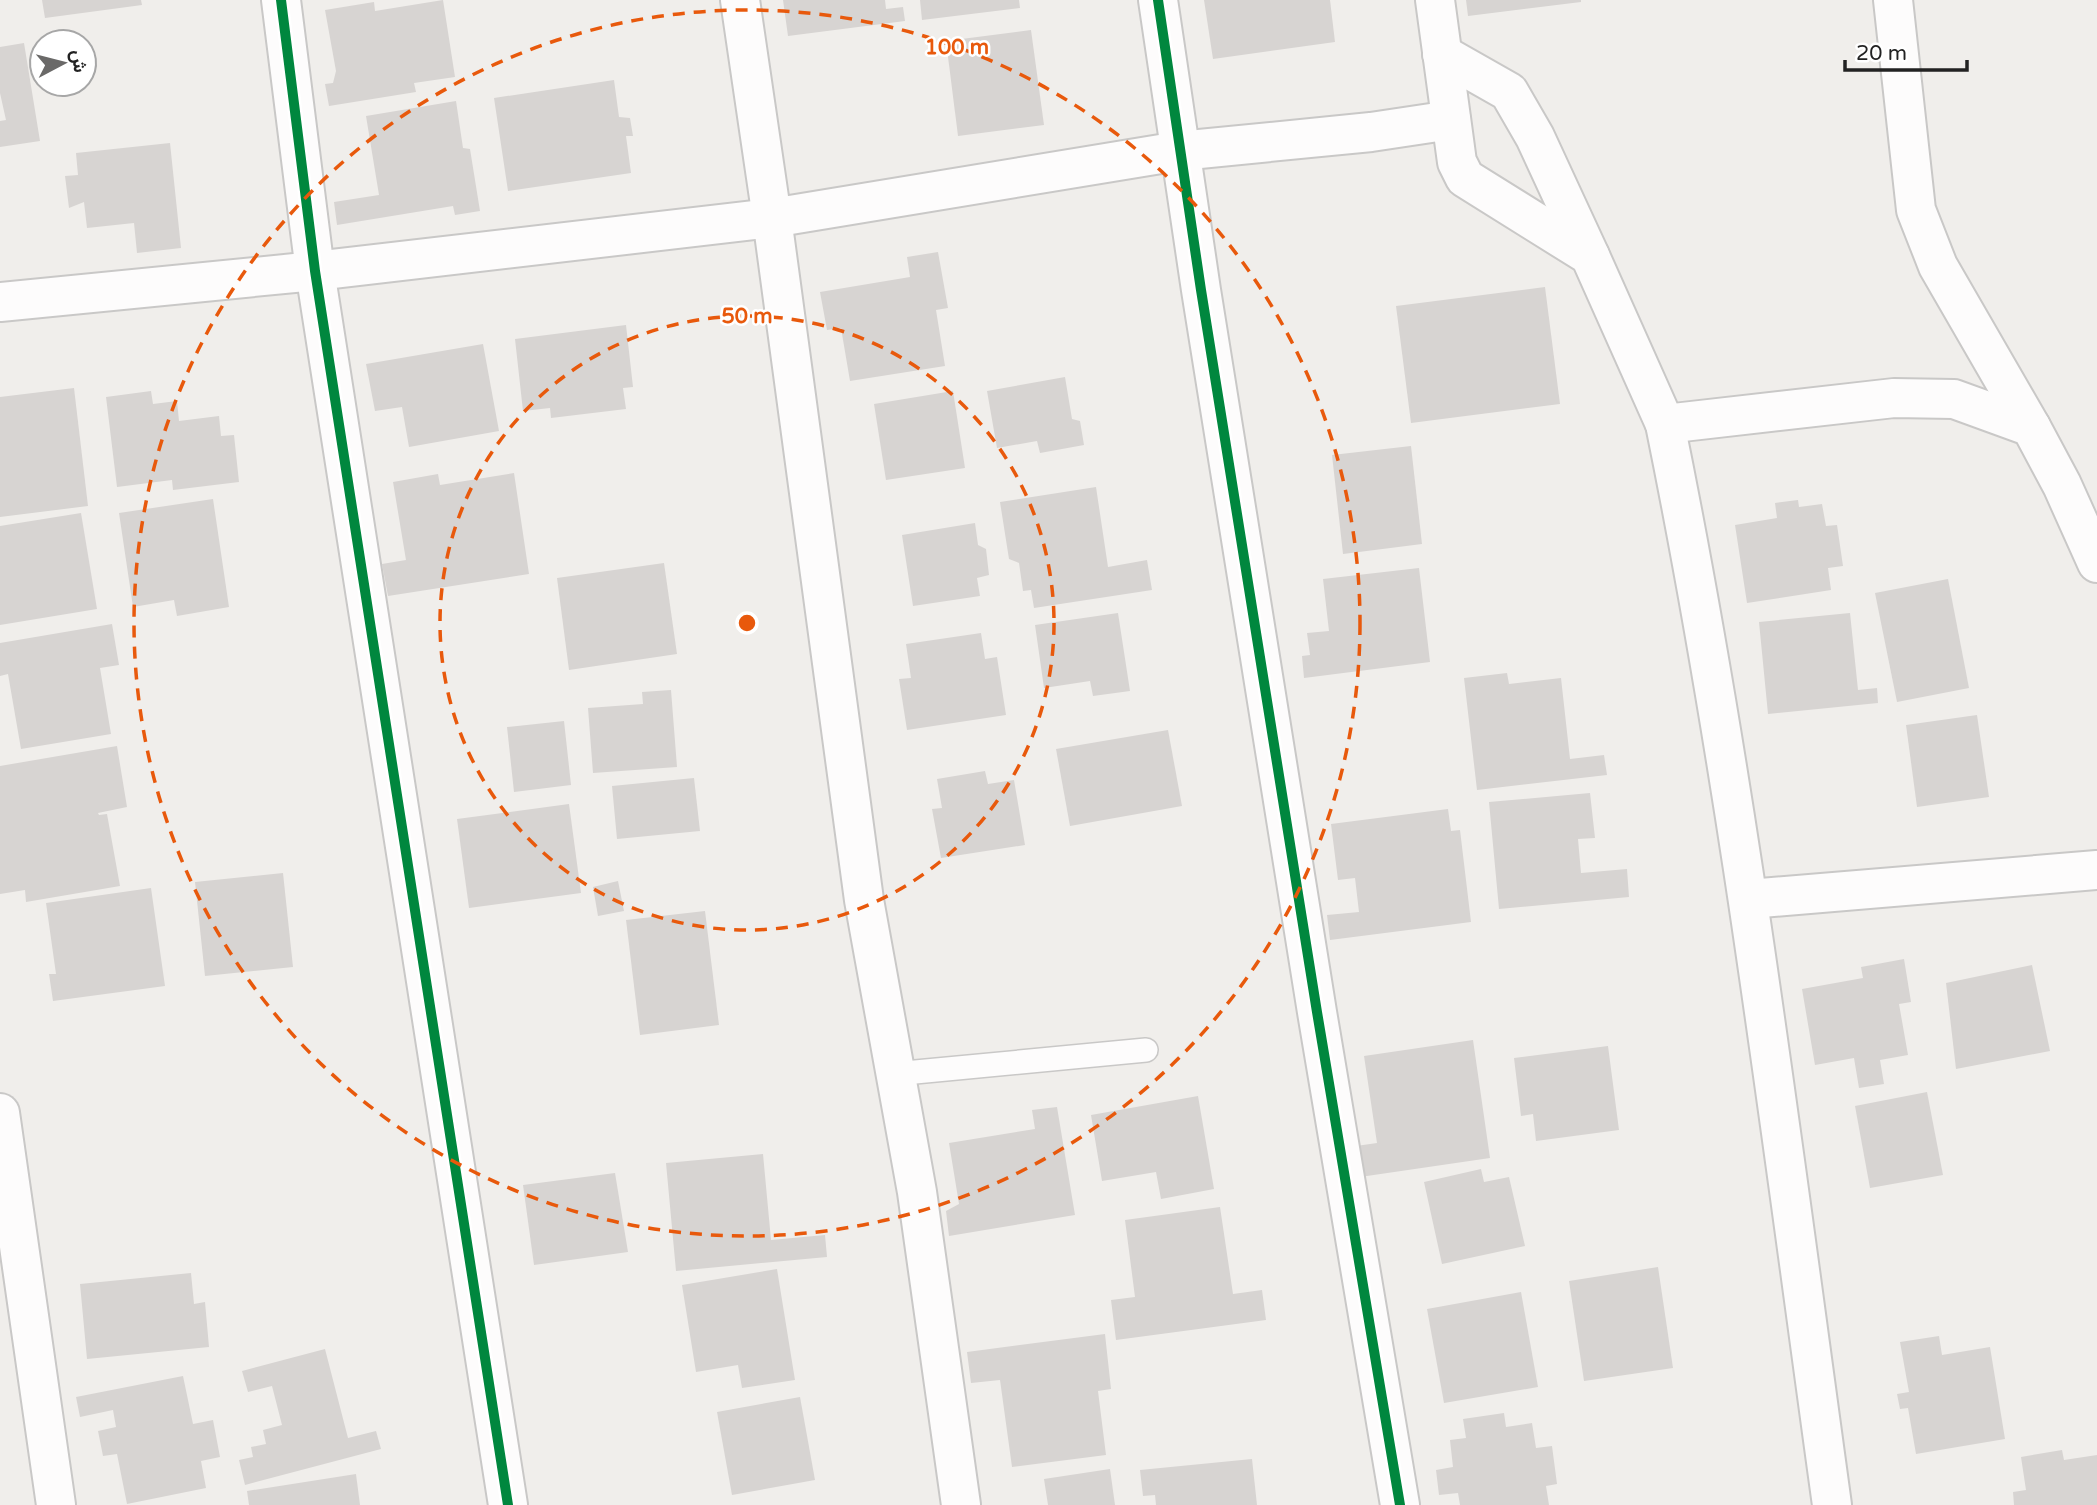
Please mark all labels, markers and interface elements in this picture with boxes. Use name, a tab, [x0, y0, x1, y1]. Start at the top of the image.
north arrow	[28, 28, 98, 98]
scale bar	[1845, 28, 1968, 72]
text: 100 m	[925, 35, 989, 60]
text: 20 m	[1856, 41, 1907, 66]
text: ش	[67, 48, 91, 74]
text: 50 m	[721, 304, 773, 329]
centre of rings	[735, 611, 759, 635]

